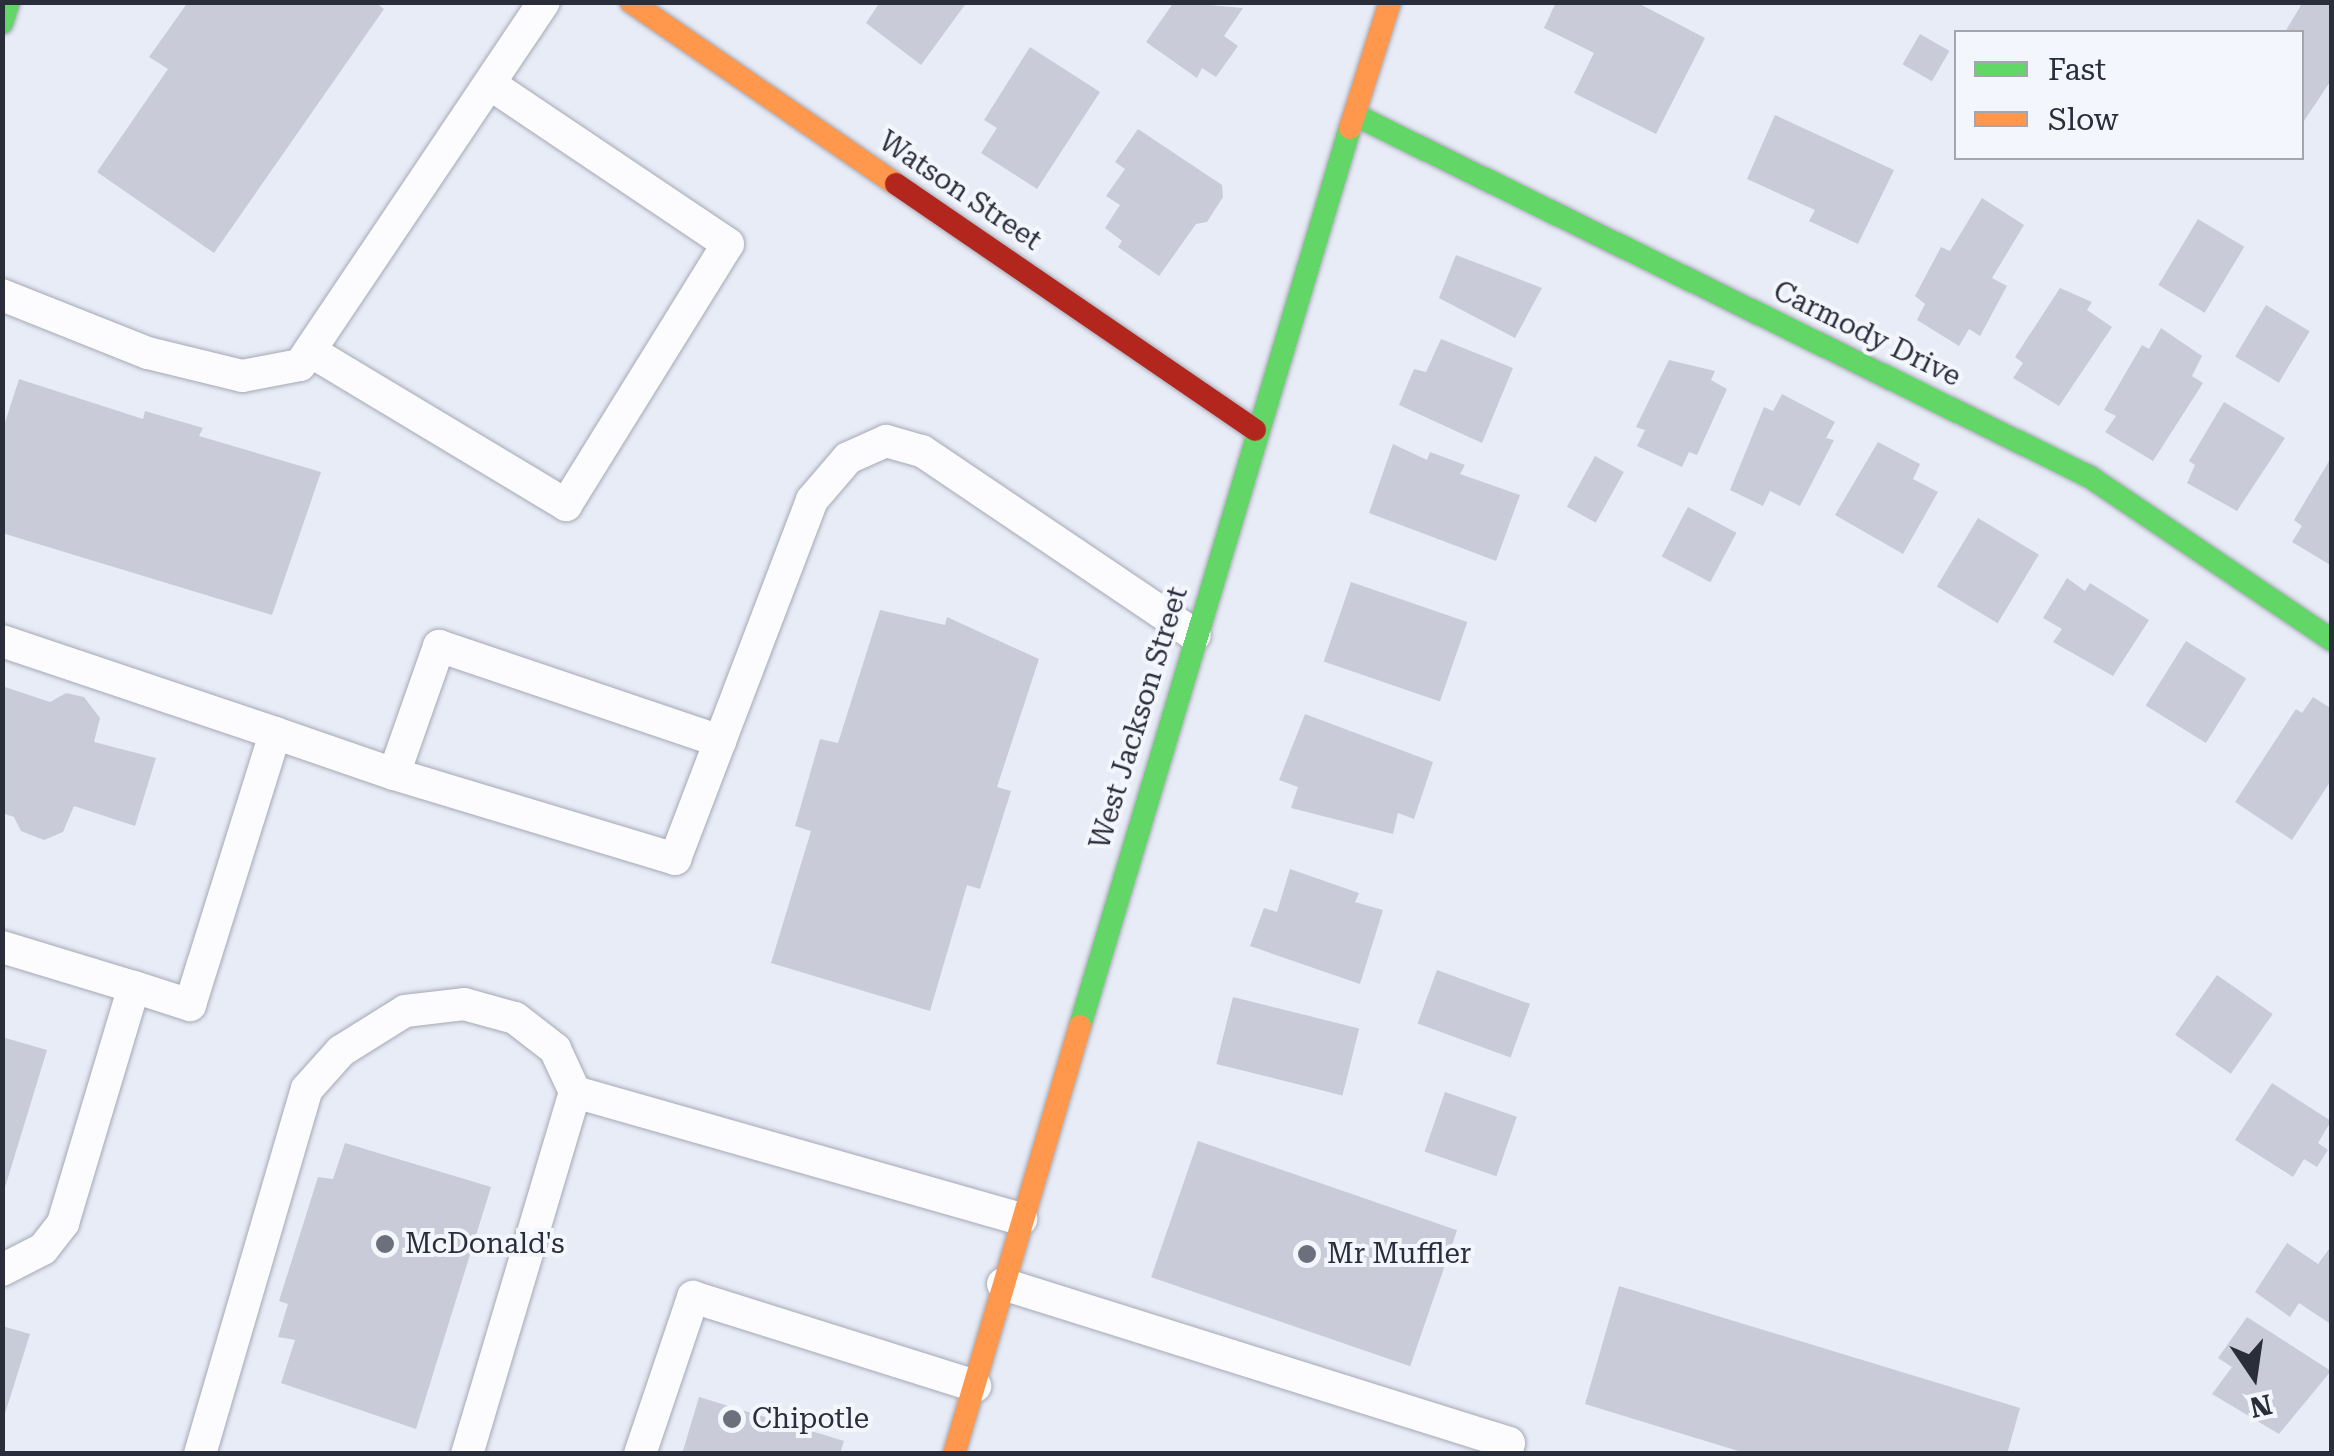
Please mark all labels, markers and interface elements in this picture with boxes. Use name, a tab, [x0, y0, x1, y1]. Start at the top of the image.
legend	[1954, 30, 2304, 160]
text: Fast	[2048, 52, 2106, 87]
text: Slow	[2048, 102, 2119, 137]
street label: Watson Street	[873, 124, 1047, 258]
street label: Carmody Drive	[1768, 274, 1966, 394]
street label: West Jackson Street	[1083, 583, 1195, 853]
place label: McDonald's	[405, 1227, 565, 1261]
marker: McDonald's	[374, 1233, 396, 1255]
place label: Mr Muffler	[1327, 1237, 1471, 1271]
marker: Mr Muffler	[1296, 1243, 1318, 1265]
north arrow	[2204, 1326, 2304, 1426]
text: N	[2247, 1387, 2275, 1424]
place label: Chipotle	[752, 1402, 869, 1436]
marker: Chipotle	[721, 1408, 743, 1430]

